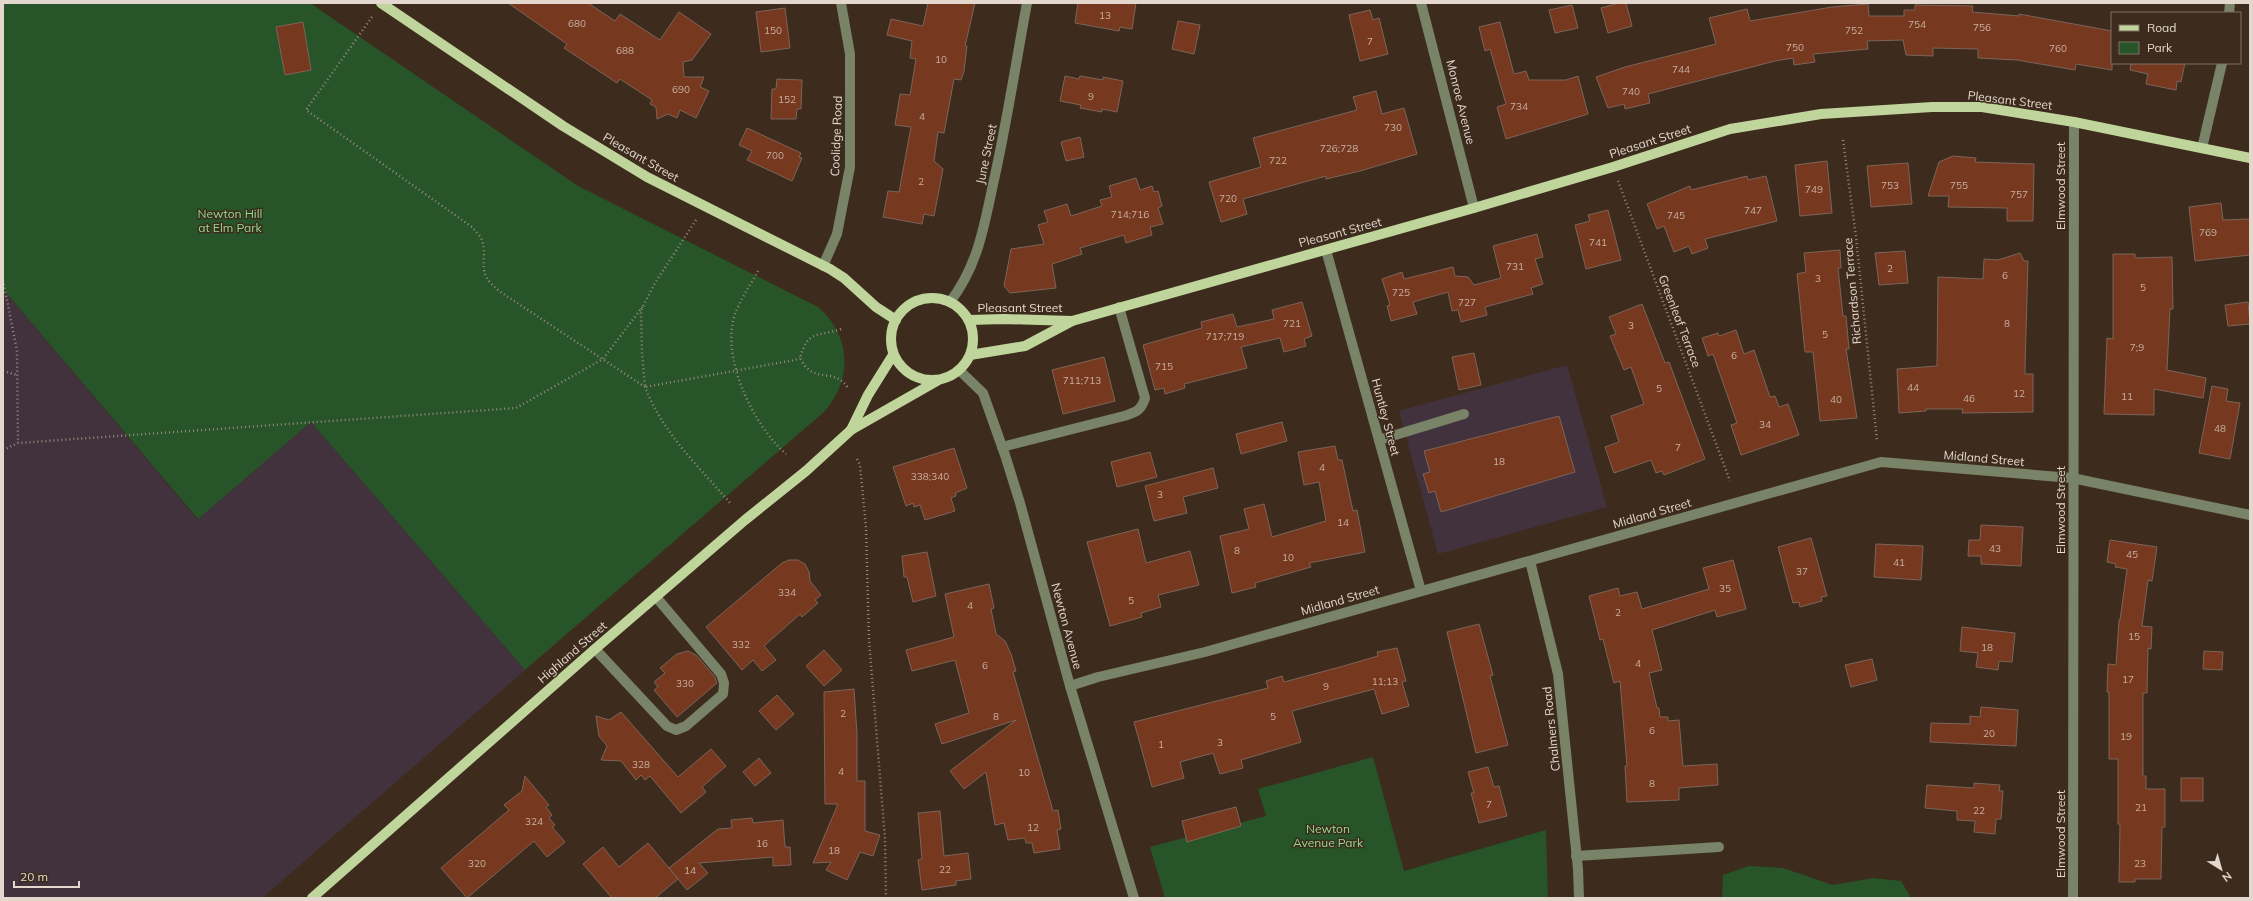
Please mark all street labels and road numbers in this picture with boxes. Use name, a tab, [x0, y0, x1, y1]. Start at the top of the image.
street label: Monroe Avenue	[1443, 58, 1479, 146]
street label: Pleasant Street	[1967, 87, 2053, 113]
street label: Coolidge Road	[827, 95, 845, 177]
street label: Pleasant Street	[1607, 121, 1693, 161]
street label: June Street	[972, 123, 1000, 185]
street label: Pleasant Street	[600, 129, 682, 185]
street label: Elmwood Street	[2053, 142, 2068, 230]
street label: Pleasant Street	[1297, 214, 1383, 250]
street label: Richardson Terrace	[1840, 237, 1864, 345]
street label: Greenleaf Terrace	[1655, 273, 1705, 369]
street label: Pleasant Street	[977, 300, 1063, 315]
street label: Huntley Street	[1368, 377, 1404, 457]
street label: Midland Street	[1943, 447, 2025, 469]
street label: Elmwood Street	[2053, 466, 2068, 554]
street label: Midland Street	[1611, 495, 1693, 531]
street label: Newton Avenue	[1048, 581, 1086, 671]
street label: Midland Street	[1299, 582, 1381, 618]
street label: Highland Street	[534, 618, 610, 686]
street label: Chalmers Road	[1539, 686, 1563, 772]
street label: Elmwood Street	[2053, 790, 2068, 878]

